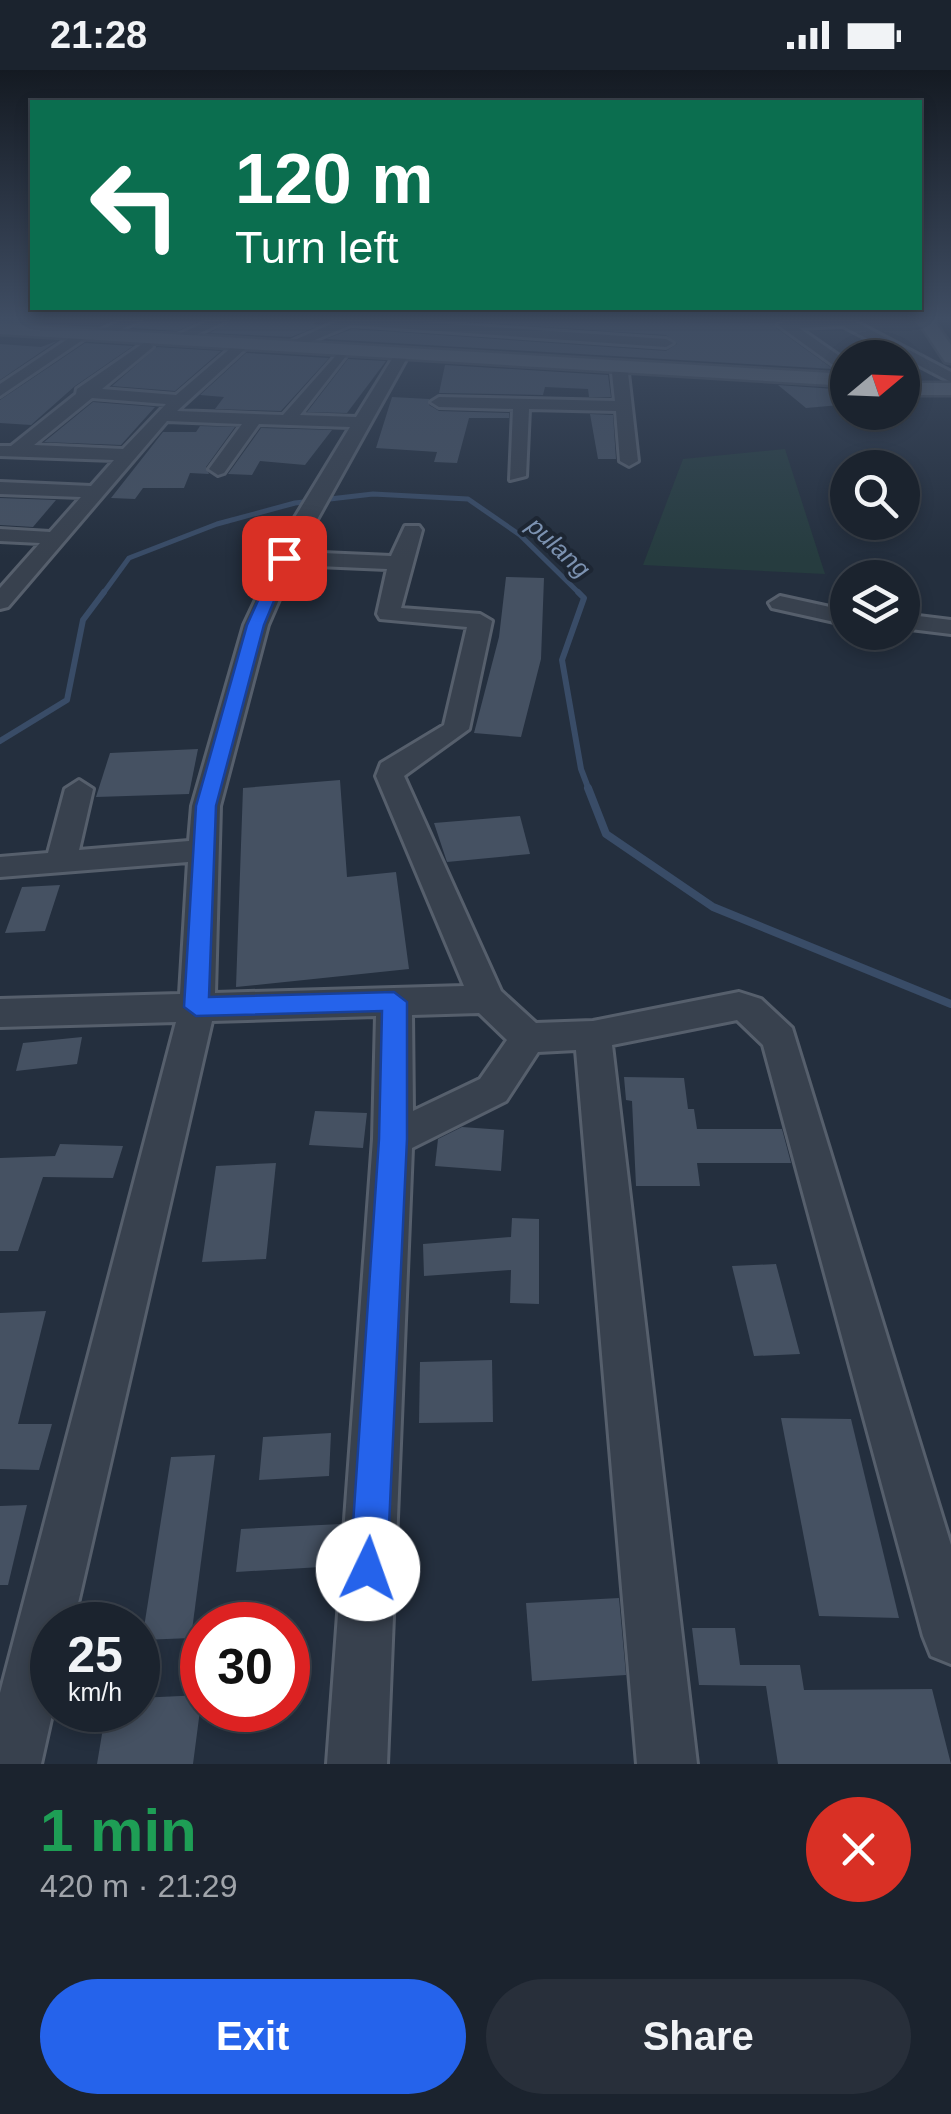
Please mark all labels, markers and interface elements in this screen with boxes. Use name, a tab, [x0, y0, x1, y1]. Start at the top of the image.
text: 21:28	[50, 14, 147, 56]
icon: left	[70, 140, 200, 270]
text: 120 m	[235, 140, 433, 218]
text: Turn left	[235, 222, 398, 273]
north arrow	[830, 340, 920, 430]
map controls	[830, 340, 920, 650]
button: search	[830, 450, 920, 540]
water label: pulang	[521, 510, 596, 583]
pin	[242, 516, 327, 601]
icon: arrive	[257, 531, 312, 586]
button: layers	[830, 560, 920, 650]
position arrow	[316, 1517, 420, 1621]
speed limit sign: 30	[180, 1602, 310, 1732]
text: 25	[67, 1627, 123, 1683]
text: km/h	[68, 1678, 122, 1706]
text: 1 min	[40, 1797, 197, 1864]
button: close	[806, 1797, 911, 1902]
text: 420 m · 21:29	[40, 1868, 237, 1904]
button: Exit	[40, 1979, 466, 2094]
button: Share	[486, 1979, 911, 2094]

